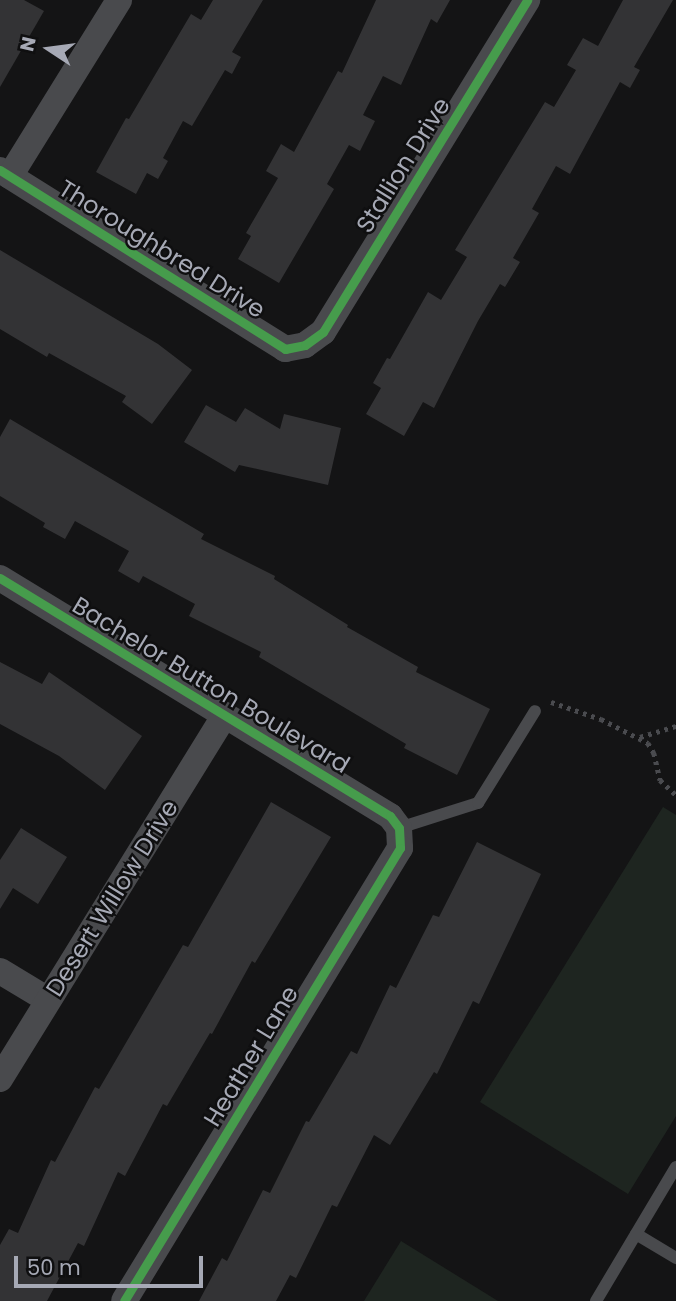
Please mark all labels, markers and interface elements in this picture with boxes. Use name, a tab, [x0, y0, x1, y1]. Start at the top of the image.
north arrow	[14, 14, 84, 84]
text: N	[13, 34, 43, 54]
street label: Stallion Drive	[350, 92, 456, 238]
street label: Thoroughbred Drive	[54, 174, 270, 324]
street label: Bachelor Button Boulevard	[67, 591, 355, 779]
street label: Desert Willow Drive	[40, 794, 184, 1002]
street label: Heather Lane	[198, 980, 304, 1132]
scale bar	[18, 1242, 206, 1286]
text: 50 m	[27, 1253, 81, 1282]

